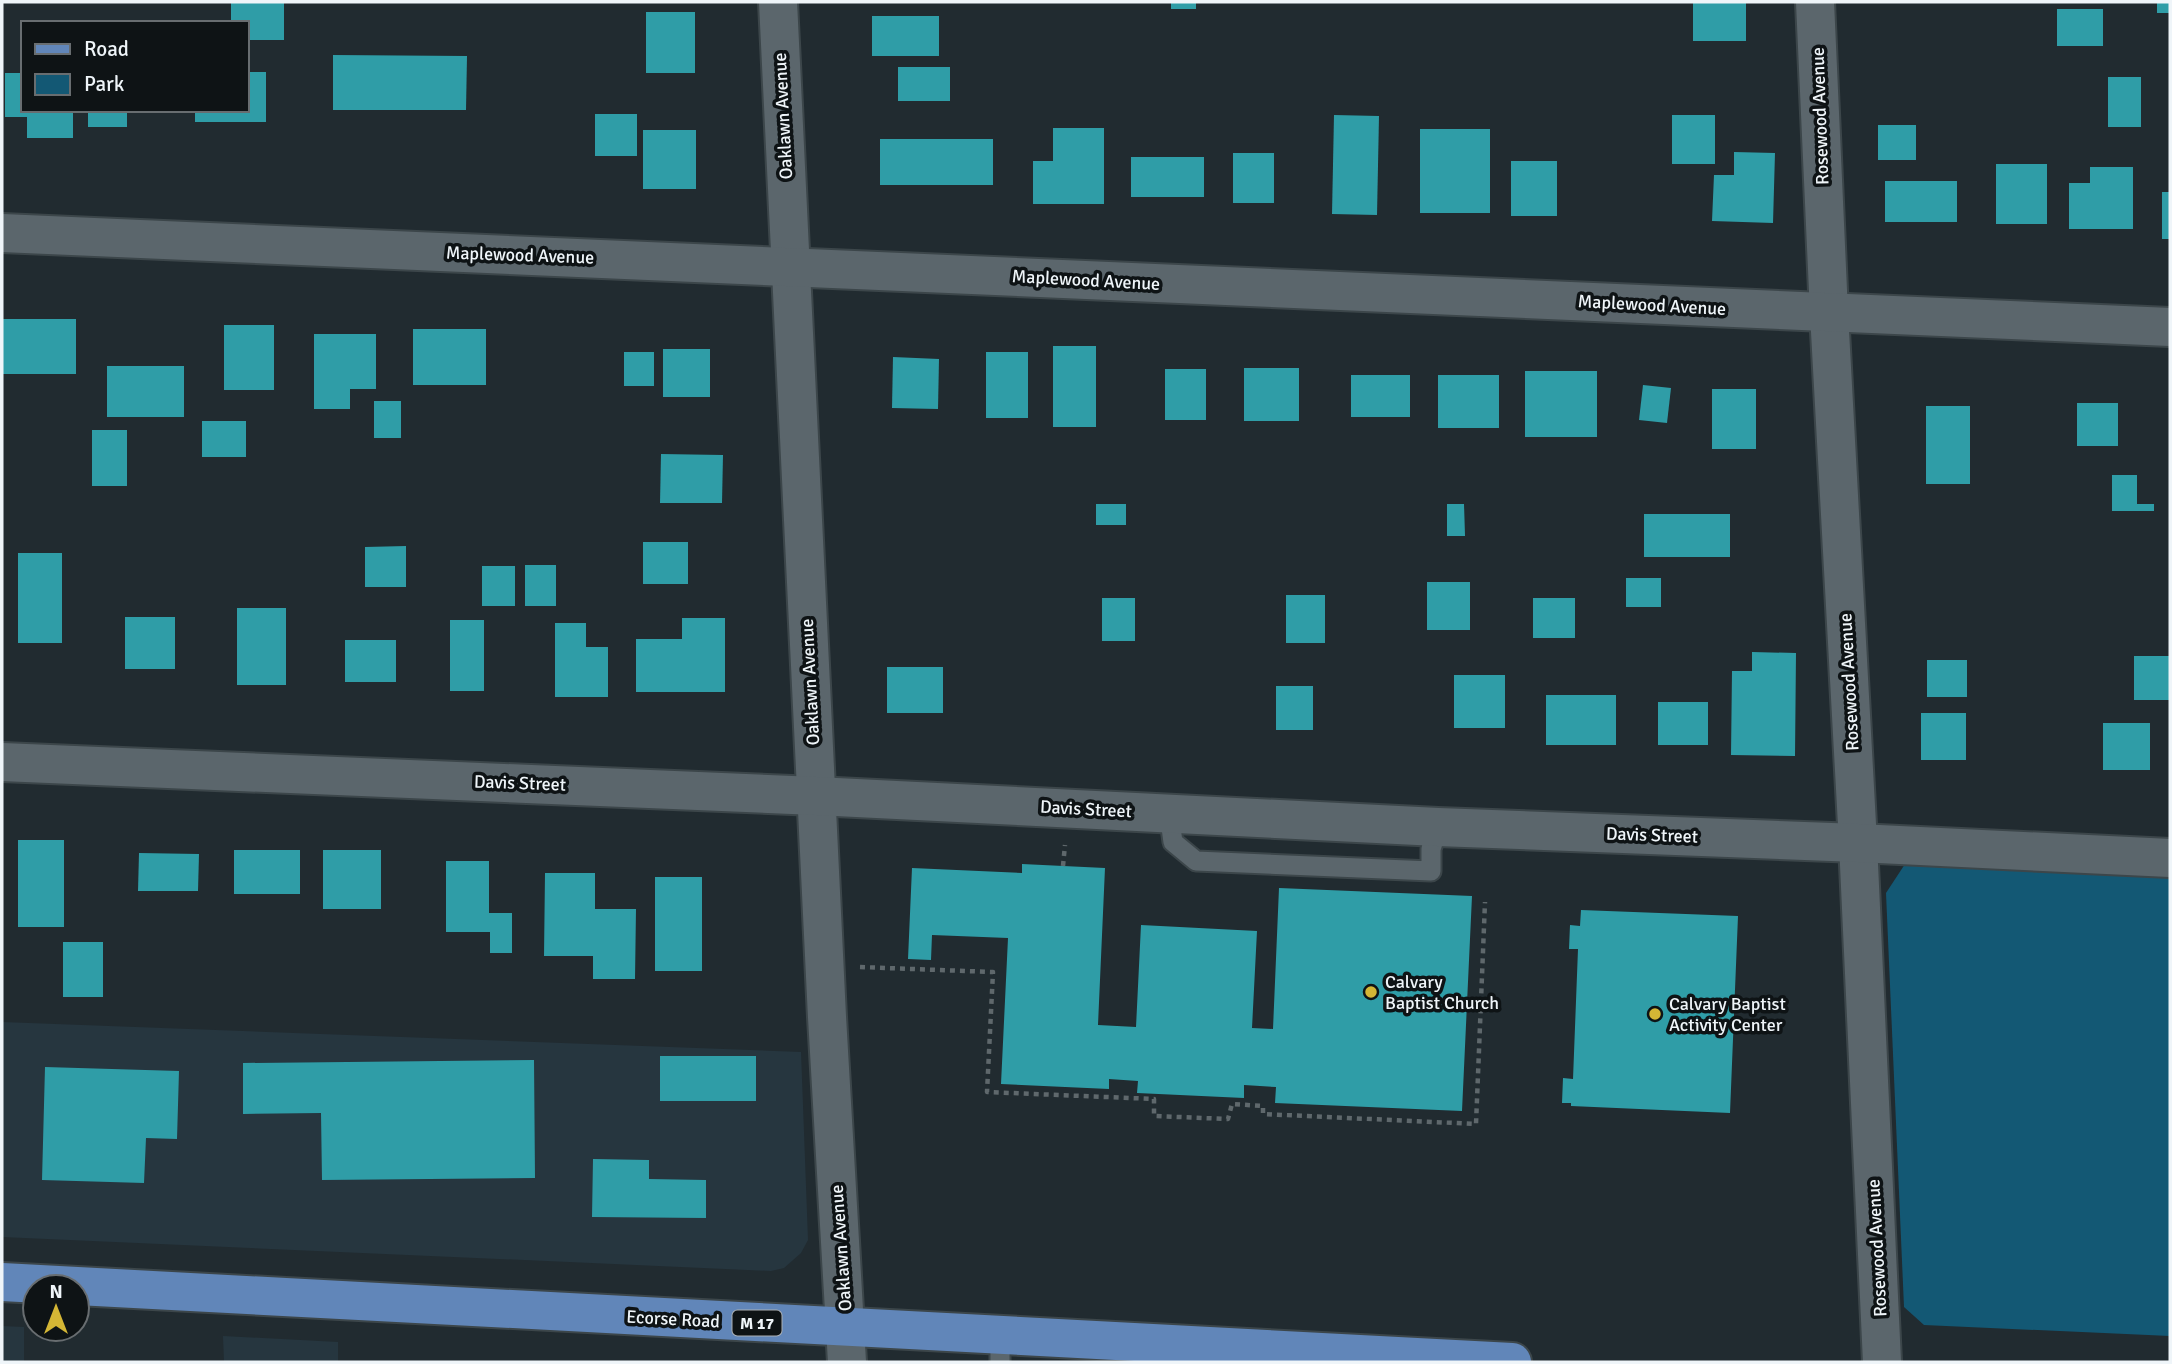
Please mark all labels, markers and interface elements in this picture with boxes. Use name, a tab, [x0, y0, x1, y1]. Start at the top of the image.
legend	[21, 21, 248, 112]
text: Road	[84, 36, 129, 62]
street label: Rosewood Avenue	[1807, 47, 1833, 185]
street label: Oaklawn Avenue	[769, 52, 797, 180]
text: Park	[84, 71, 125, 97]
street label: Maplewood Avenue	[445, 241, 595, 269]
street label: Maplewood Avenue	[1011, 265, 1161, 295]
street label: Maplewood Avenue	[1577, 290, 1727, 320]
street label: Rosewood Avenue	[1834, 613, 1864, 751]
street label: Oaklawn Avenue	[796, 618, 824, 746]
street label: Davis Street	[474, 770, 566, 796]
street label: Davis Street	[1040, 796, 1132, 822]
street label: Davis Street	[1606, 822, 1698, 848]
place label: Calvary Baptist Church	[1385, 971, 1499, 1014]
marker: Calvary Baptist Church	[1363, 984, 1379, 1000]
place label: Calvary Baptist Activity Center	[1669, 993, 1786, 1036]
marker: Calvary Baptist Activity Center	[1647, 1006, 1663, 1022]
street label: Rosewood Avenue	[1862, 1179, 1892, 1317]
street label: Oaklawn Avenue	[826, 1184, 856, 1312]
north arrow	[21, 1273, 91, 1343]
text: N	[49, 1280, 63, 1304]
street label: Ecorse Road	[626, 1306, 720, 1332]
road number: M 17	[732, 1310, 782, 1336]

